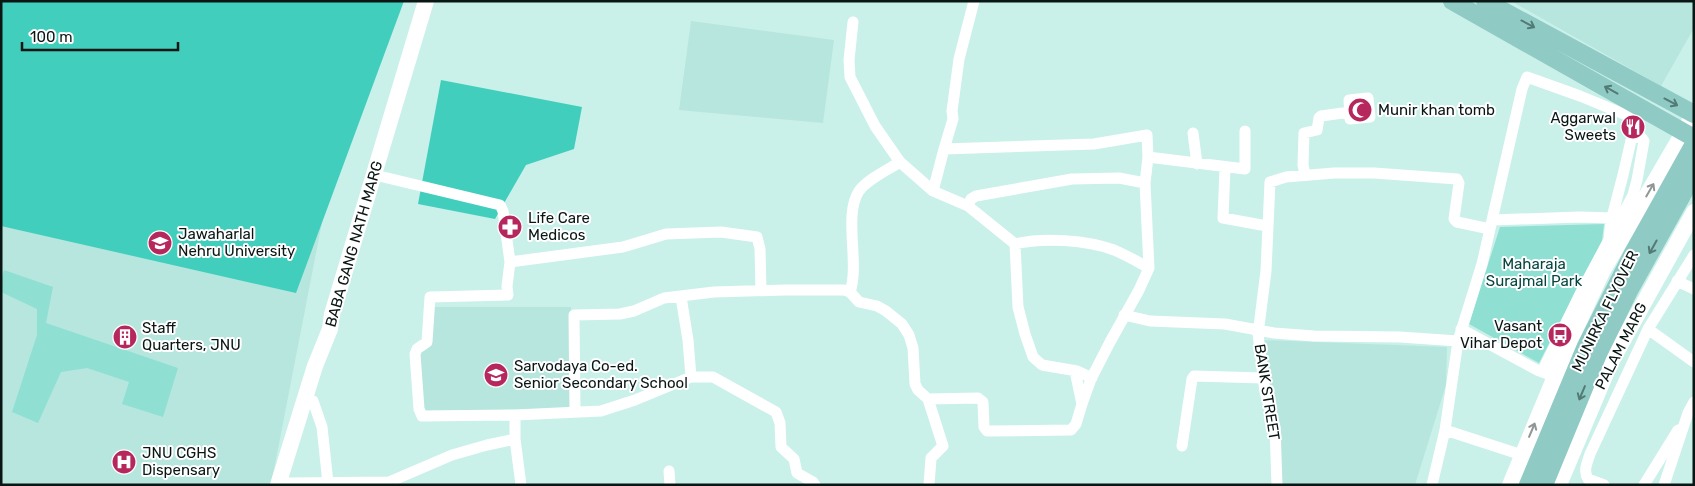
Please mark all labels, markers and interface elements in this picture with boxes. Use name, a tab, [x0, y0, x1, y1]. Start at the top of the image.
scale bar	[22, 20, 179, 52]
one-way arrow	[1521, 20, 1535, 30]
text: 100 m	[30, 28, 72, 46]
one-way arrow	[1604, 85, 1619, 95]
mosque icon: Munir khan tomb	[1347, 97, 1373, 123]
one-way arrow	[1664, 97, 1679, 107]
place label: Munir khan tomb	[1378, 101, 1495, 119]
place label: Aggarwal Sweets	[1550, 109, 1616, 144]
restaurant icon: Aggarwal Sweets	[1620, 114, 1646, 140]
street label: BABA GANG NATH MARG	[322, 159, 386, 329]
one-way arrow	[1645, 184, 1655, 198]
place label: Life Care Medicos	[528, 209, 590, 244]
pharmacy icon: Life Care Medicos	[497, 214, 523, 240]
place label: Jawaharlal Nehru University	[178, 225, 295, 260]
school or university icon: Jawaharlal Nehru University	[147, 230, 173, 256]
one-way arrow	[1648, 239, 1657, 254]
street label: MUNIRKA FLYOVER	[1568, 247, 1642, 375]
park label: Maharaja Surajmal Park	[1486, 255, 1582, 290]
street label: PALAM MARG	[1591, 300, 1651, 392]
place label: Vasant Vihar Depot	[1460, 317, 1542, 352]
place label: Staff Quarters, JNU	[142, 319, 241, 354]
bus stop icon: Vasant Vihar Depot	[1547, 322, 1573, 348]
building icon: Staff Quarters, JNU	[112, 324, 138, 350]
street label: BANK STREET	[1250, 342, 1284, 442]
place label: Sarvodaya Co-ed. Senior Secondary School	[514, 357, 688, 392]
school or university icon: Sarvodaya Co-ed. Senior Secondary School	[483, 362, 509, 388]
one-way arrow	[1577, 385, 1586, 400]
one-way arrow	[1528, 423, 1538, 438]
place label: JNU CGHS Dispensary	[142, 444, 220, 479]
hospital icon: JNU CGHS Dispensary	[111, 449, 137, 475]

